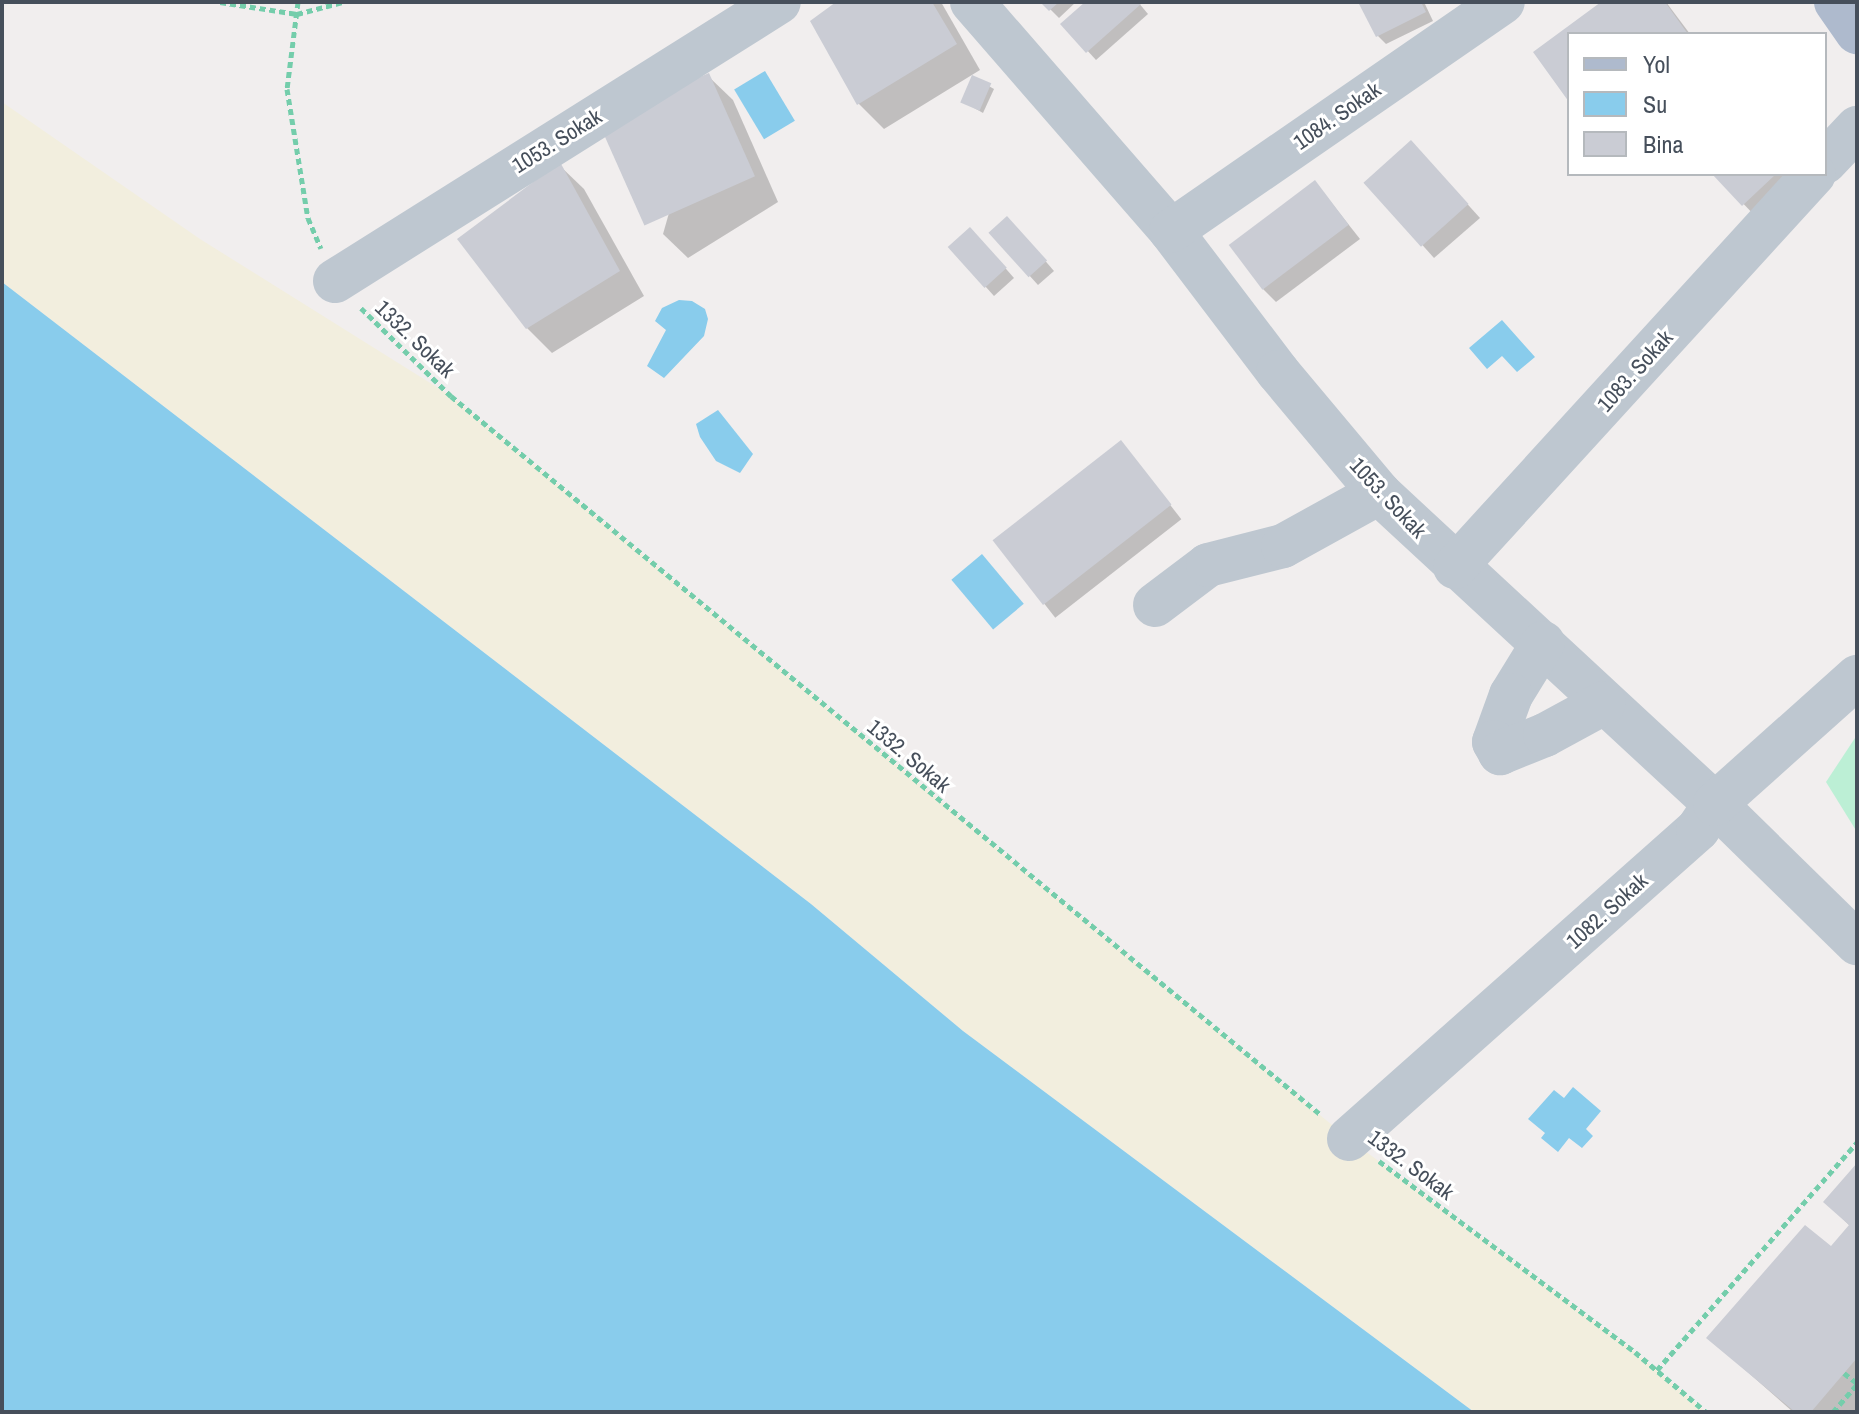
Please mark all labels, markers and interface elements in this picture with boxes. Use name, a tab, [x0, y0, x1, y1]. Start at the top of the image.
legend	[1567, 32, 1827, 176]
text: Yol	[1643, 48, 1670, 80]
street label: 1084. Sokak	[1288, 76, 1386, 156]
text: Su	[1643, 88, 1667, 120]
street label: 1053. Sokak	[507, 103, 607, 179]
text: Bina	[1643, 128, 1684, 160]
street label: 1332. Sokak	[370, 295, 460, 383]
street label: 1083. Sokak	[1592, 325, 1678, 417]
street label: 1053. Sokak	[1344, 452, 1432, 544]
street label: 1332. Sokak	[862, 714, 956, 798]
street label: 1082. Sokak	[1561, 868, 1653, 954]
street label: 1332. Sokak	[1363, 1124, 1459, 1206]

